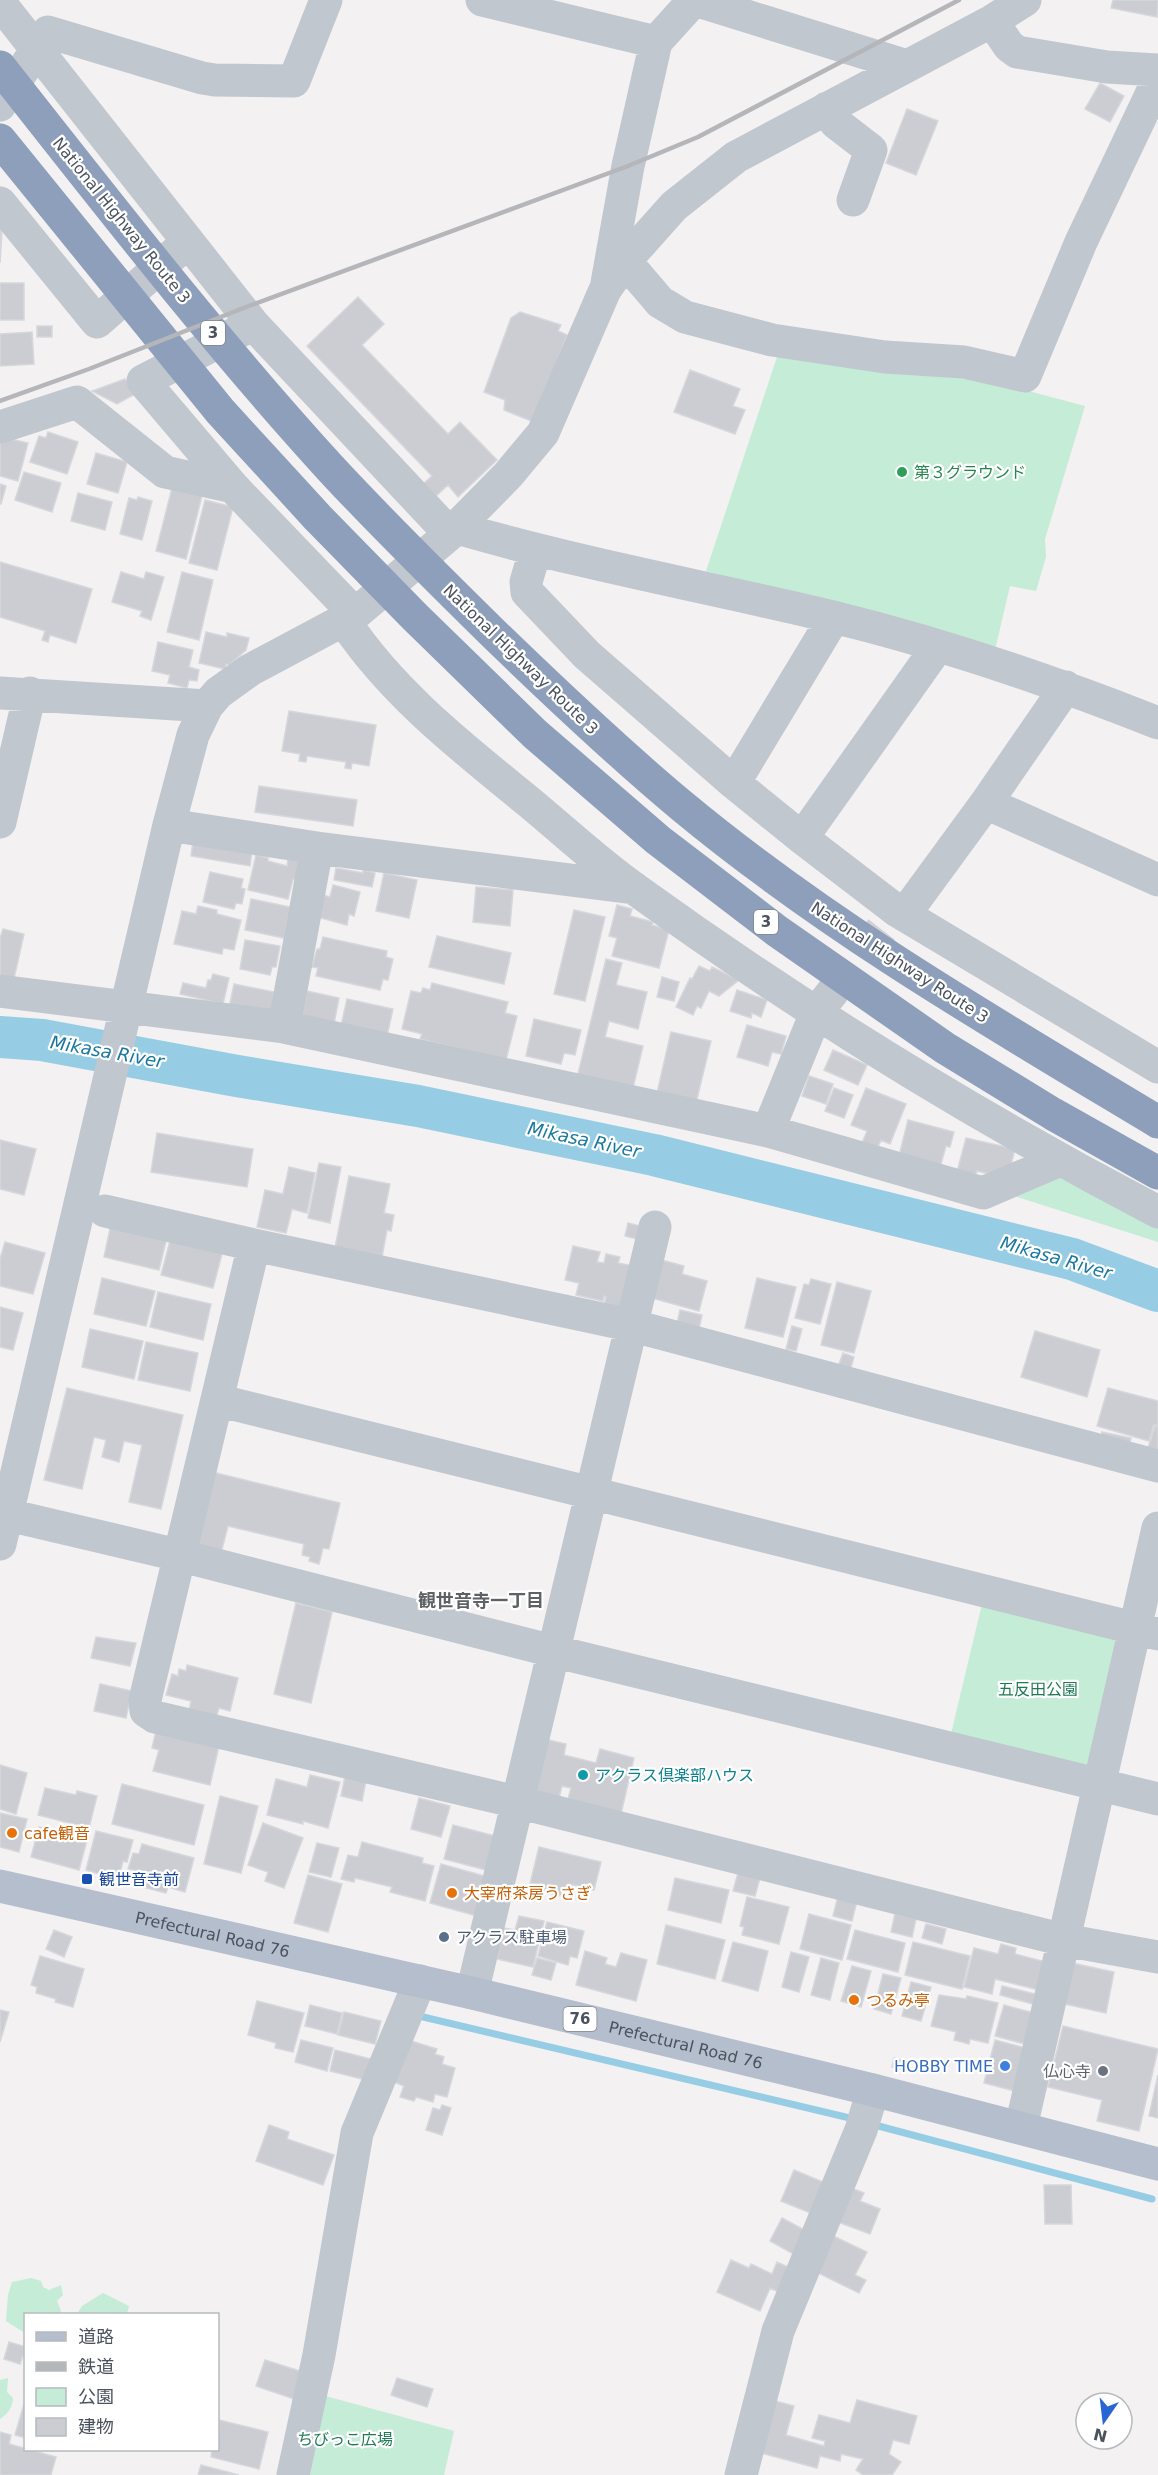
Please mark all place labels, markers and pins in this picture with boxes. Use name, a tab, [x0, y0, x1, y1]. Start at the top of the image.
place label: 第３グラウンド	[914, 463, 1026, 482]
marker: 第３グラウンド	[895, 465, 909, 479]
place label: アクラス倶楽部ハウス	[595, 1766, 754, 1785]
marker: アクラス倶楽部ハウス	[576, 1768, 590, 1782]
place label: cafe観音	[24, 1824, 90, 1843]
marker: cafe観音	[5, 1826, 19, 1840]
place label: 観世音寺前	[99, 1870, 179, 1889]
marker: 観世音寺前	[80, 1872, 94, 1886]
place label: 大宰府茶房うさぎ	[464, 1884, 592, 1903]
marker: 大宰府茶房うさぎ	[445, 1886, 459, 1900]
place label: アクラス駐車場	[456, 1928, 567, 1947]
marker: アクラス駐車場	[437, 1930, 451, 1944]
place label: つるみ亭	[866, 1991, 930, 2010]
marker: つるみ亭	[847, 1993, 861, 2007]
place label: HOBBY TIME	[894, 2057, 993, 2076]
marker: HOBBY TIME	[998, 2059, 1012, 2073]
place label: 仏心寺	[1043, 2062, 1091, 2081]
marker: 仏心寺	[1096, 2064, 1110, 2078]

